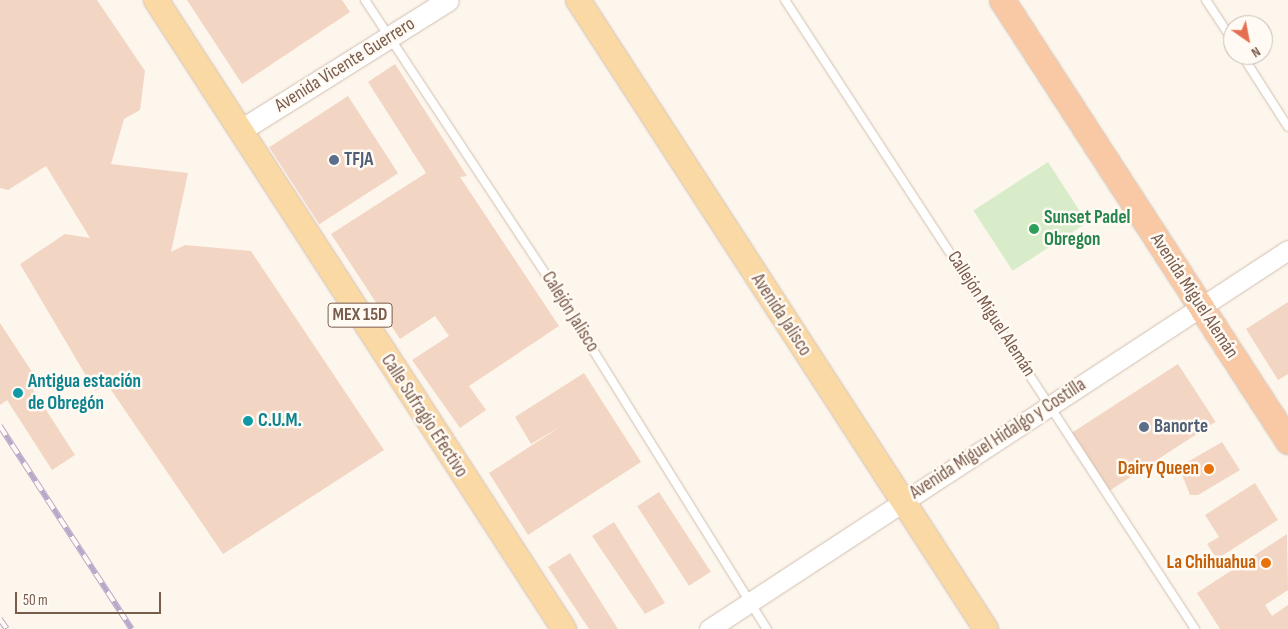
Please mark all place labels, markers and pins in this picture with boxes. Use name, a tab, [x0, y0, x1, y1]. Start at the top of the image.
place label: TFJA	[344, 149, 373, 171]
marker: TFJA	[328, 154, 340, 166]
place label: Sunset Padel Obregon	[1044, 207, 1130, 251]
marker: Sunset Padel Obregon	[1028, 223, 1040, 235]
place label: Antigua estación de Obregón	[28, 371, 141, 415]
marker: Antigua estación de Obregón	[12, 387, 24, 399]
place label: C.U.M.	[258, 410, 302, 432]
marker: C.U.M.	[242, 415, 254, 427]
place label: Banorte	[1154, 416, 1208, 438]
marker: Banorte	[1138, 421, 1150, 433]
place label: Dairy Queen	[1118, 458, 1199, 480]
marker: Dairy Queen	[1203, 463, 1215, 475]
place label: La Chihuahua	[1167, 552, 1256, 574]
marker: La Chihuahua	[1260, 557, 1272, 569]

